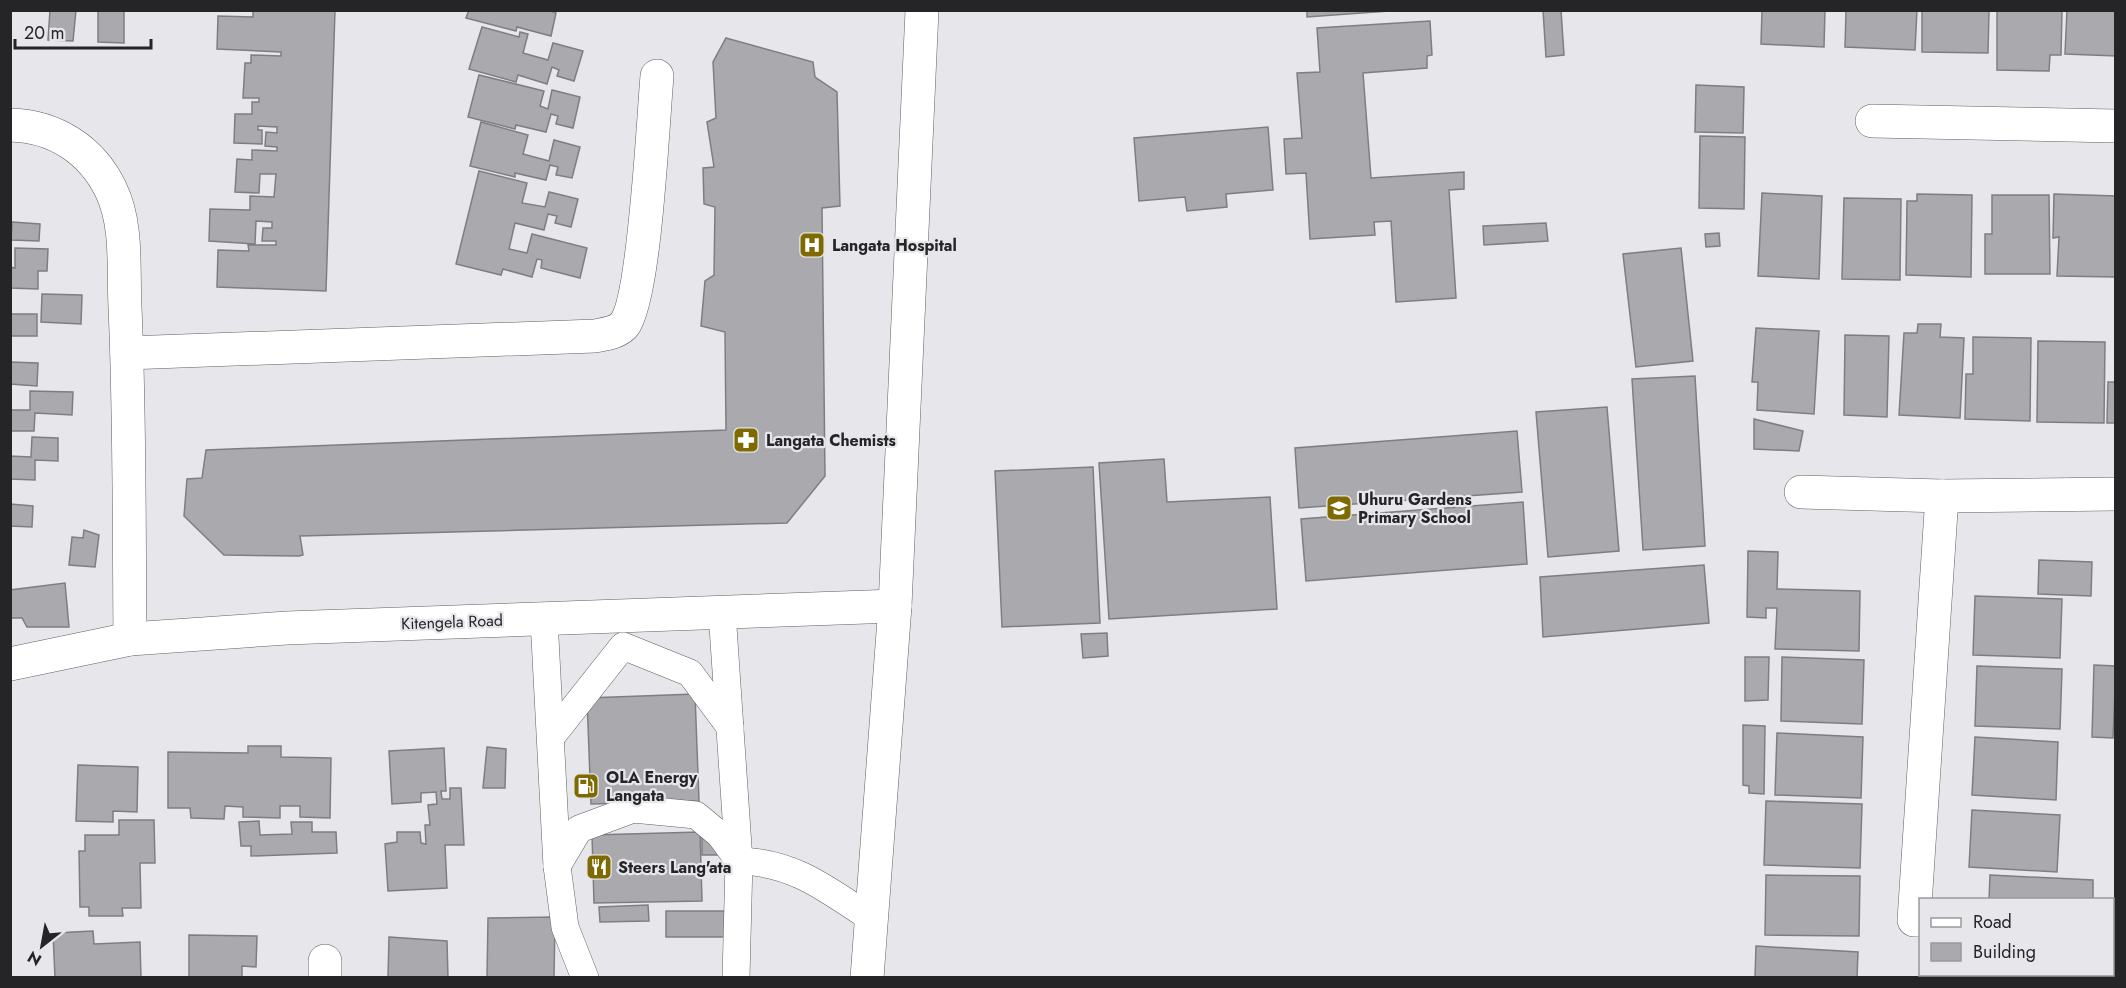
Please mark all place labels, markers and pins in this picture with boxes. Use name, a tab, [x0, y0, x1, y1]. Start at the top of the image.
hospital icon: Langata Hospital	[797, 230, 827, 260]
place label: Langata Hospital	[832, 234, 957, 257]
pharmacy icon: Langata Chemists	[731, 425, 761, 455]
place label: Langata Chemists	[766, 429, 896, 452]
place label: Uhuru Gardens Primary School	[1358, 488, 1472, 529]
school or university icon: Uhuru Gardens Primary School	[1324, 493, 1354, 523]
place label: OLA Energy Langata	[606, 766, 698, 807]
fuel station icon: OLA Energy Langata	[571, 771, 601, 801]
restaurant icon: Steers Lang'ata	[584, 852, 614, 882]
place label: Steers Lang'ata	[618, 856, 731, 879]

